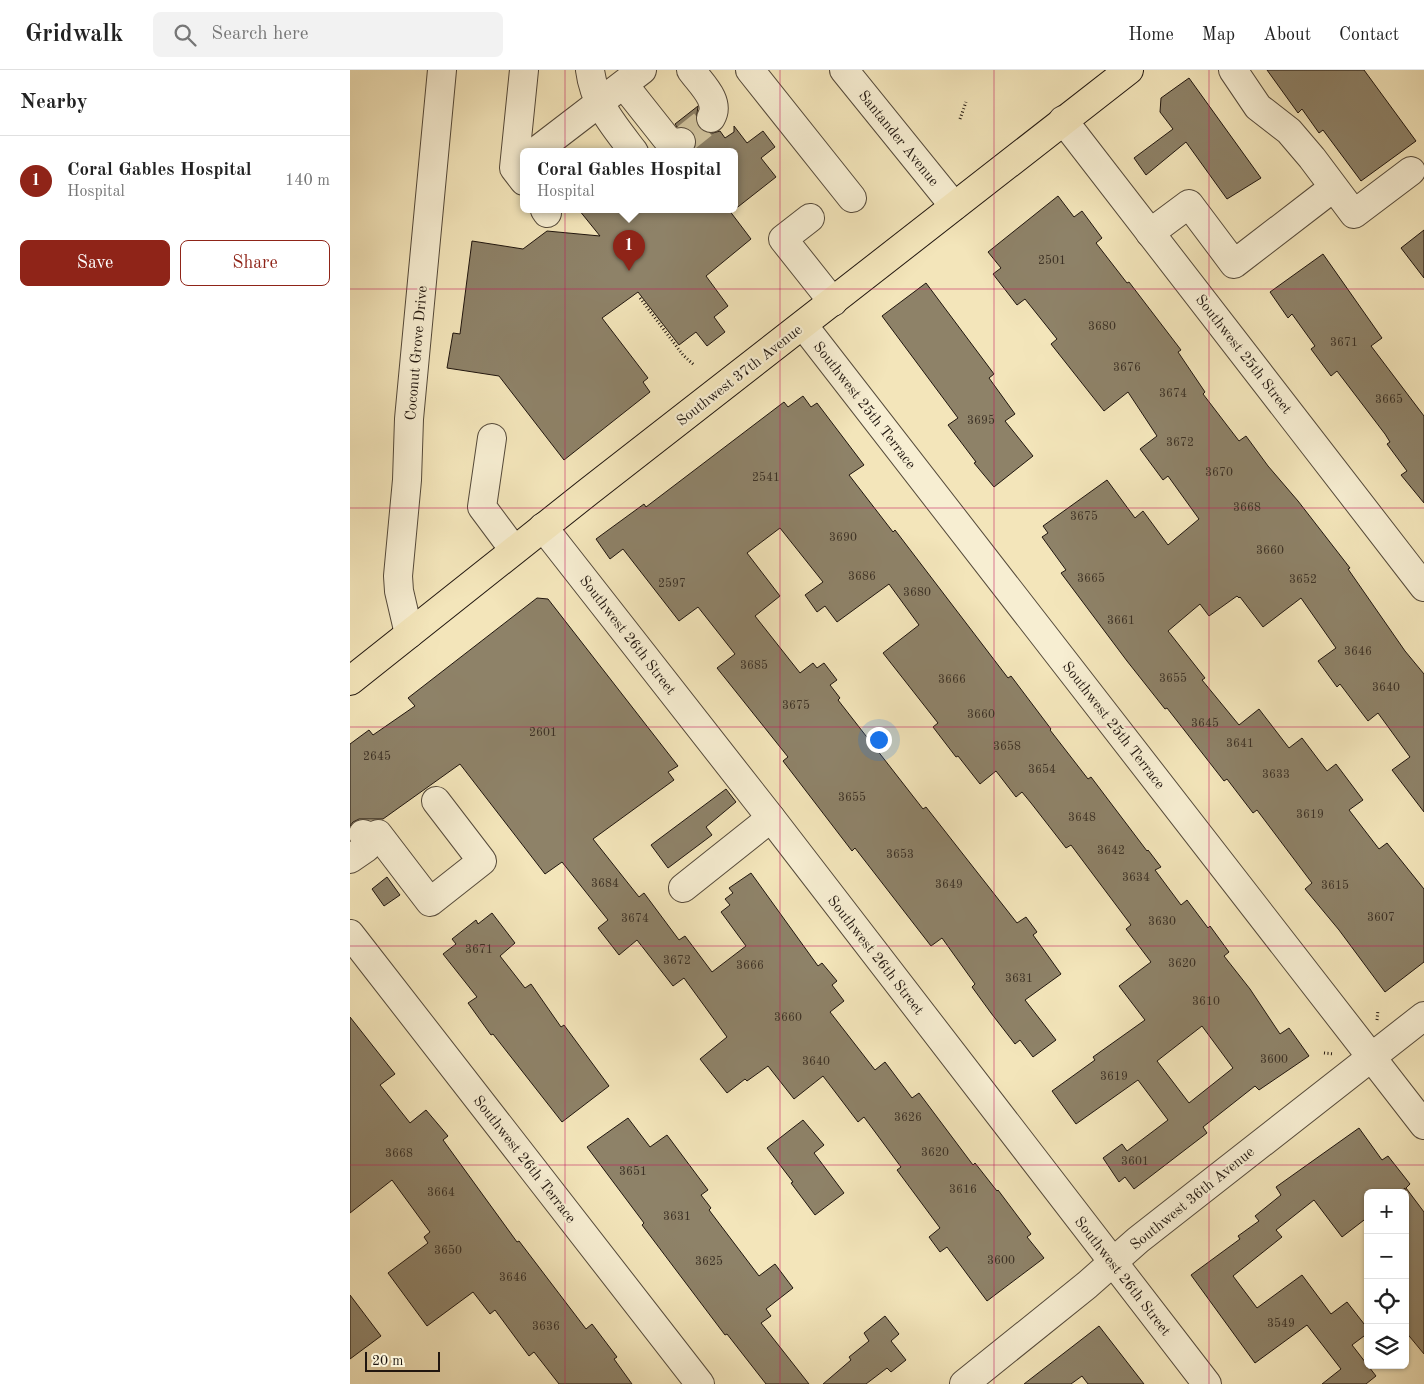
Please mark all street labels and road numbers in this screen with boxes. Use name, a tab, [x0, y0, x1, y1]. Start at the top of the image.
street label: Santander Avenue	[855, 88, 941, 190]
street label: Coconut Grove Drive	[404, 285, 431, 421]
street label: Southwest 25th Street	[1192, 293, 1294, 417]
street label: Southwest 37th Avenue	[674, 323, 806, 430]
street label: Southwest 25th Terrace	[810, 340, 918, 472]
street label: Southwest 26th Street	[576, 574, 678, 698]
street label: Southwest 25th Terrace	[1059, 660, 1167, 792]
street label: Southwest 26th Street	[824, 894, 926, 1018]
street label: Southwest 26th Terrace	[470, 1094, 578, 1226]
street label: Southwest 36th Avenue	[1128, 1145, 1258, 1254]
street label: Southwest 26th Street	[1071, 1215, 1173, 1339]

